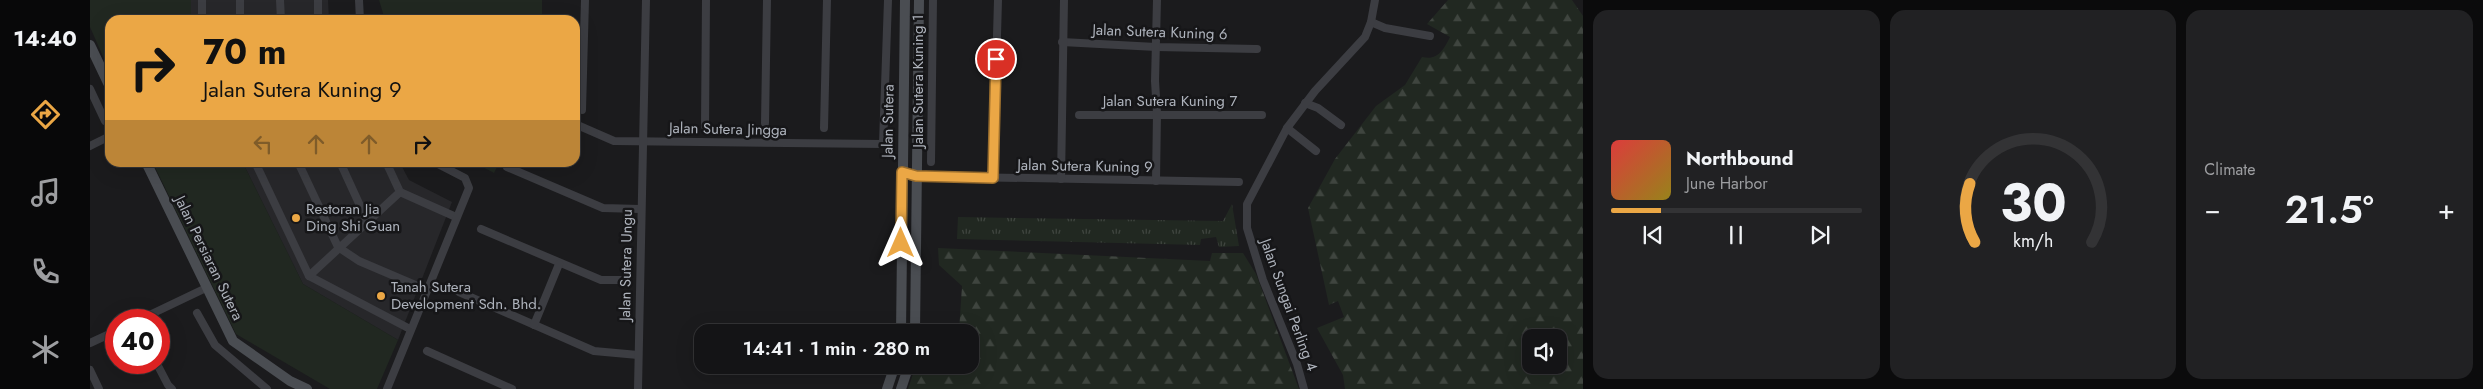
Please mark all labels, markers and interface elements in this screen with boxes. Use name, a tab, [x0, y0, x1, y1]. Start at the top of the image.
street label: Jalan Sutera Kuning 1	[907, 14, 929, 150]
street label: Jalan Sutera Kuning 6	[1090, 19, 1228, 45]
text: 14:40	[13, 22, 77, 54]
text: 70 m	[203, 27, 286, 77]
icon: right	[120, 35, 185, 100]
pin	[975, 38, 1017, 80]
icon: arrive	[982, 45, 1010, 73]
text: Jalan Sutera Kuning 9	[203, 73, 402, 105]
street label: Jalan Sutera	[876, 84, 900, 160]
street label: Jalan Sutera Kuning 7	[1101, 90, 1237, 112]
icon: directions	[28, 97, 63, 132]
street label: Jalan Sutera Jingga	[667, 117, 787, 141]
icon: left	[249, 130, 277, 158]
icon: ahead	[302, 130, 330, 158]
icon: ahead	[355, 130, 383, 158]
icon: right	[408, 130, 436, 158]
text: Northbound	[1686, 145, 1793, 172]
street label: Jalan Sutera Kuning 9	[1015, 154, 1153, 178]
text: Climate	[2204, 158, 2255, 181]
text: 30	[2000, 165, 2066, 241]
text: June Harbor	[1686, 172, 1768, 195]
icon: music	[28, 175, 63, 210]
text: 21.5°	[2285, 182, 2374, 237]
text: −	[2204, 189, 2221, 230]
text: +	[2438, 189, 2455, 230]
street label: Jalan Persiaran Sutera	[168, 190, 249, 324]
place label: Restoran Jia Ding Shi Guan	[306, 198, 400, 237]
street label: Jalan Sutera Ungu	[614, 209, 638, 323]
marker: Restoran Jia Ding Shi Guan	[290, 212, 302, 224]
position arrow	[874, 216, 926, 268]
icon: previous	[1639, 221, 1667, 249]
icon: pause	[1722, 221, 1750, 249]
icon: next	[1806, 221, 1834, 249]
text: km/h	[2013, 228, 2053, 254]
street label: Jalan Sungai Perling 4	[1254, 234, 1323, 375]
icon: phone	[28, 254, 63, 289]
place label: Tanah Sutera Development Sdn. Bhd.	[391, 276, 541, 315]
marker: Tanah Sutera Development Sdn. Bhd.	[375, 290, 387, 302]
speed limit sign: 40	[105, 309, 170, 374]
map controls	[1522, 329, 1567, 374]
button: sound	[1522, 329, 1567, 374]
icon: climate	[28, 332, 63, 367]
text: 14:41 · 1 min · 280 m	[743, 335, 930, 362]

